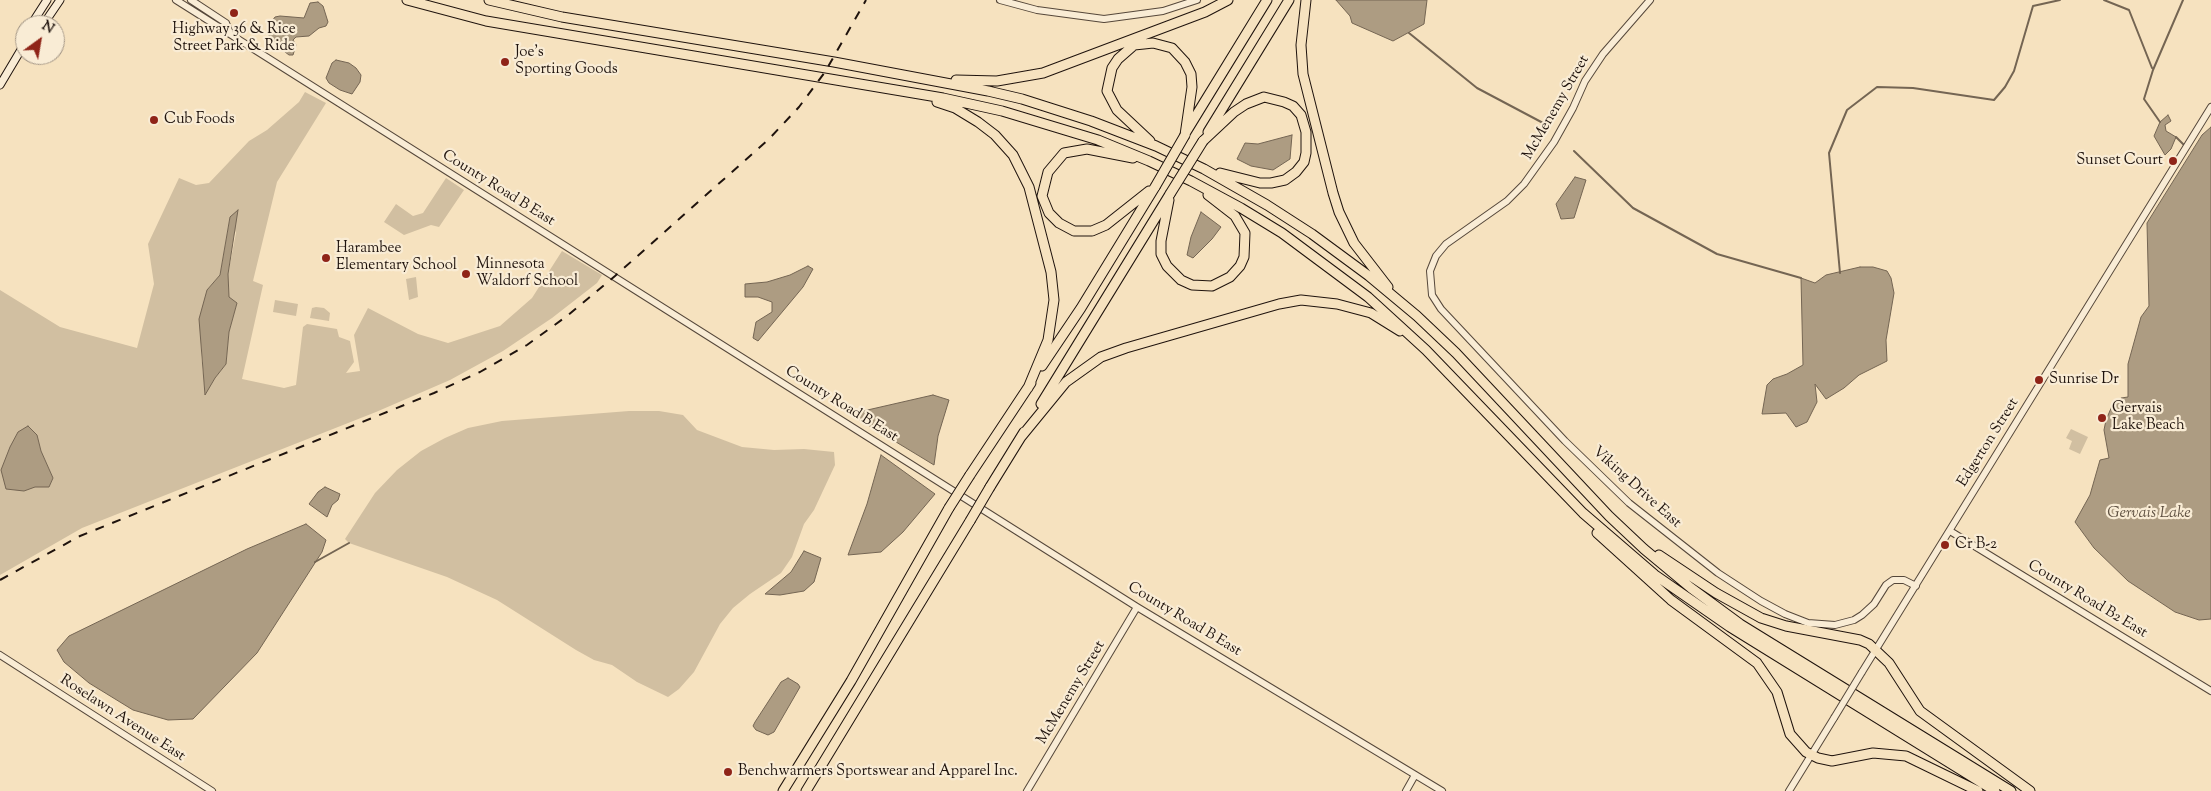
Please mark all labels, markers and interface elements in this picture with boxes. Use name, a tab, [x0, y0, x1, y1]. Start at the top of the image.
marker: Highway 36 & Rice Street Park & Ride	[228, 7, 240, 19]
north arrow	[15, 15, 65, 65]
text: N	[37, 17, 57, 40]
place label: Highway 36 & Rice Street Park & Ride	[172, 21, 296, 56]
place label: Joe’s Sporting Goods	[515, 44, 618, 79]
street label: McMenemy Street	[1520, 53, 1594, 163]
marker: Joe’s Sporting Goods	[499, 56, 511, 68]
place label: Cub Foods	[164, 111, 235, 129]
marker: Cub Foods	[148, 114, 160, 126]
street label: County Road B East	[438, 147, 558, 231]
place label: Sunset Court	[2076, 152, 2163, 170]
marker: Sunset Court	[2167, 155, 2179, 167]
place label: Harambee Elementary School	[336, 240, 457, 275]
marker: Harambee Elementary School	[320, 252, 332, 264]
place label: Minnesota Waldorf School	[476, 256, 578, 291]
marker: Minnesota Waldorf School	[460, 268, 472, 280]
street label: County Road B East	[781, 363, 901, 447]
place label: Sunrise Dr	[2049, 371, 2119, 389]
marker: Sunrise Dr	[2033, 374, 2045, 386]
street label: Edgerton Street	[1955, 395, 2023, 491]
place label: Gervais Lake Beach	[2112, 400, 2185, 435]
marker: Gervais Lake Beach	[2096, 412, 2108, 424]
street label: Viking Drive East	[1588, 443, 1684, 533]
water label: Gervais Lake	[2107, 504, 2191, 524]
place label: Cr B-2	[1955, 536, 1997, 554]
marker: Cr B-2	[1939, 539, 1951, 551]
street label: County Road B2 East	[2024, 557, 2150, 643]
street label: County Road B East	[1124, 579, 1244, 661]
street label: McMenemy Street	[1034, 638, 1110, 748]
street label: Roselawn Avenue East	[56, 672, 188, 766]
place label: Benchwarmers Sportswear and Apparel Inc.	[738, 763, 1018, 781]
marker: Benchwarmers Sportswear and Apparel Inc.	[722, 766, 734, 778]

